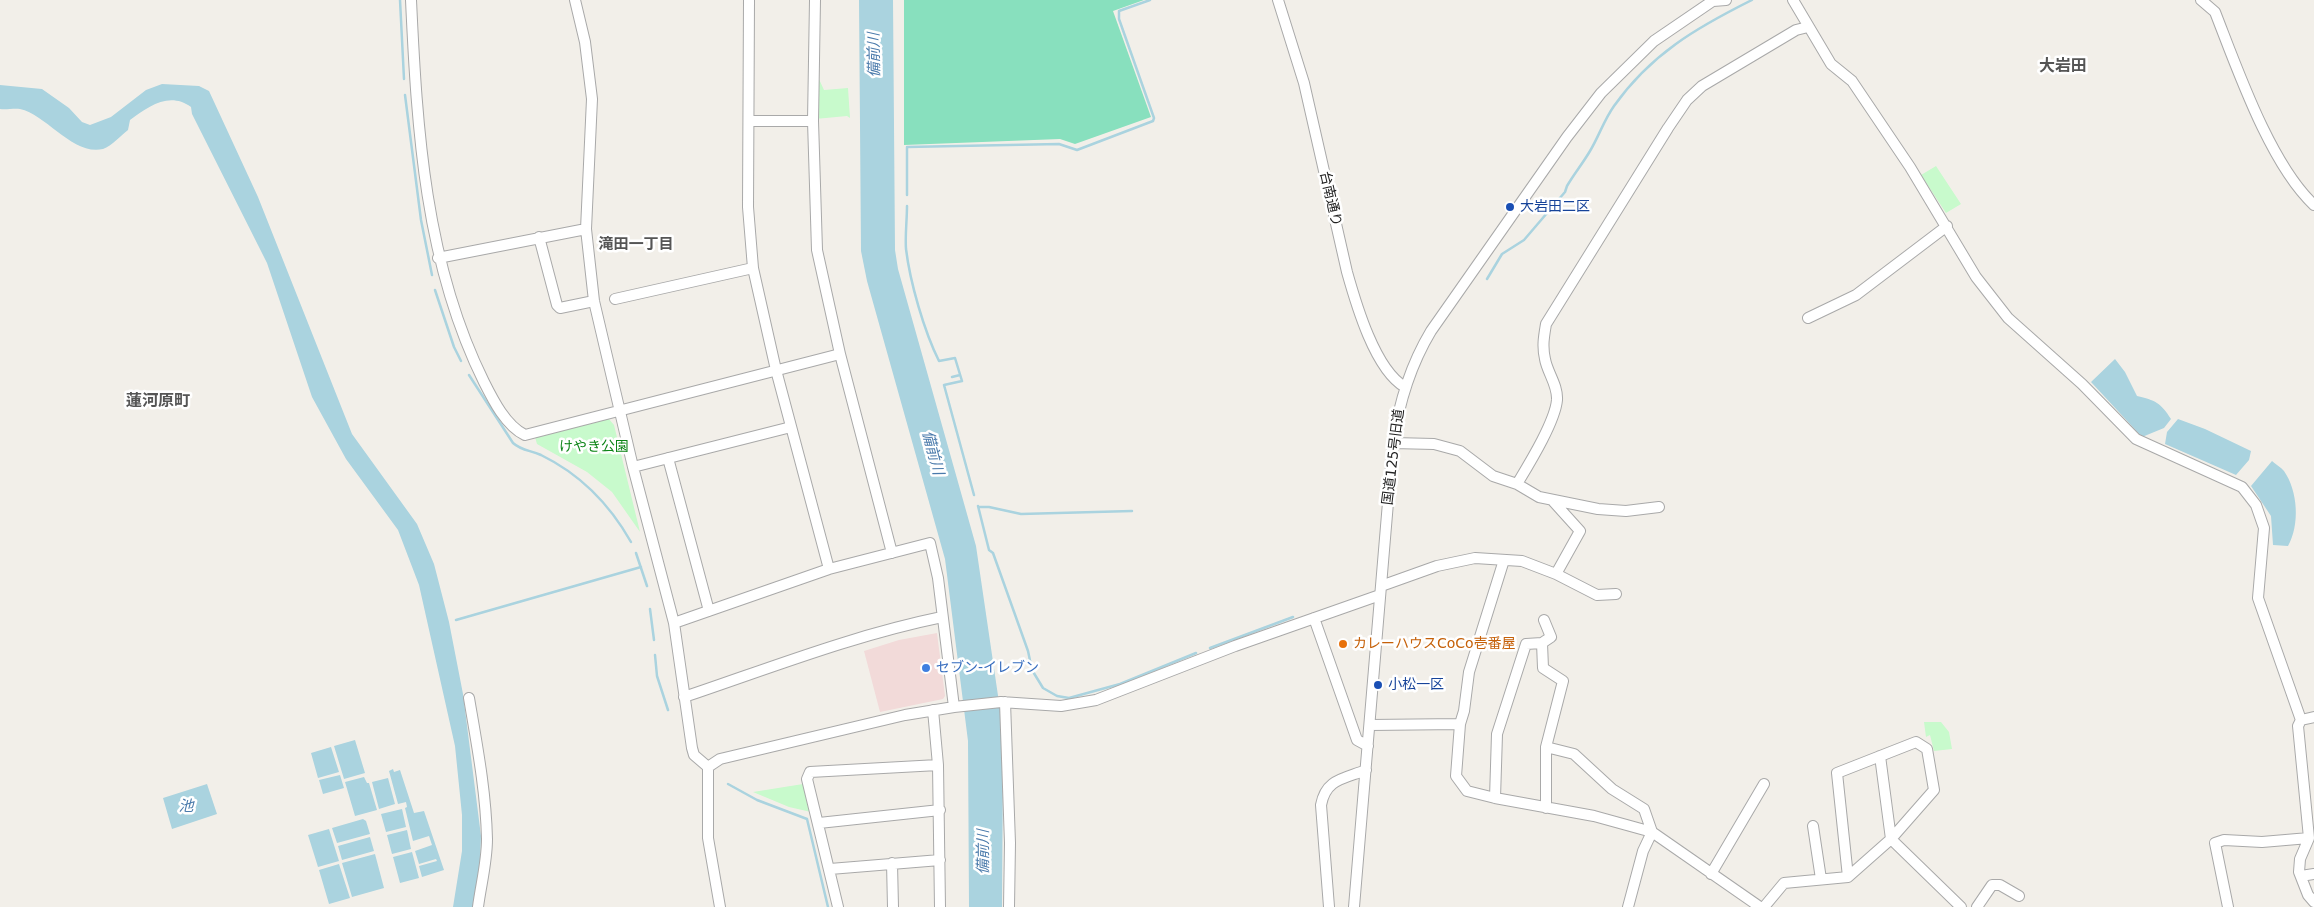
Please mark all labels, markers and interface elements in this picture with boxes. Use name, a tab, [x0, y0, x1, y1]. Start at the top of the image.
water label: 備前川	[866, 32, 884, 78]
district label: 大岩田	[2039, 57, 2087, 77]
street label: 台南通り	[1316, 170, 1344, 228]
place label: 大岩田二区	[1520, 199, 1590, 215]
marker: 大岩田二区	[1504, 201, 1516, 213]
district label: 滝田一丁目	[599, 236, 673, 254]
district label: 蓮河原町	[126, 392, 190, 412]
street label: 国道125号旧道	[1380, 408, 1408, 506]
water label: 備前川	[917, 429, 947, 477]
park label: けやき公園	[559, 439, 629, 455]
place label: カレーハウスCoCo壱番屋	[1353, 636, 1516, 652]
marker: カレーハウスCoCo壱番屋	[1337, 638, 1349, 650]
place label: セブン-イレブン	[936, 660, 1039, 676]
marker: セブン-イレブン	[920, 662, 932, 674]
place label: 小松一区	[1388, 677, 1444, 693]
marker: 小松一区	[1372, 679, 1384, 691]
water label: 池	[179, 798, 193, 816]
water label: 備前川	[975, 830, 993, 874]

